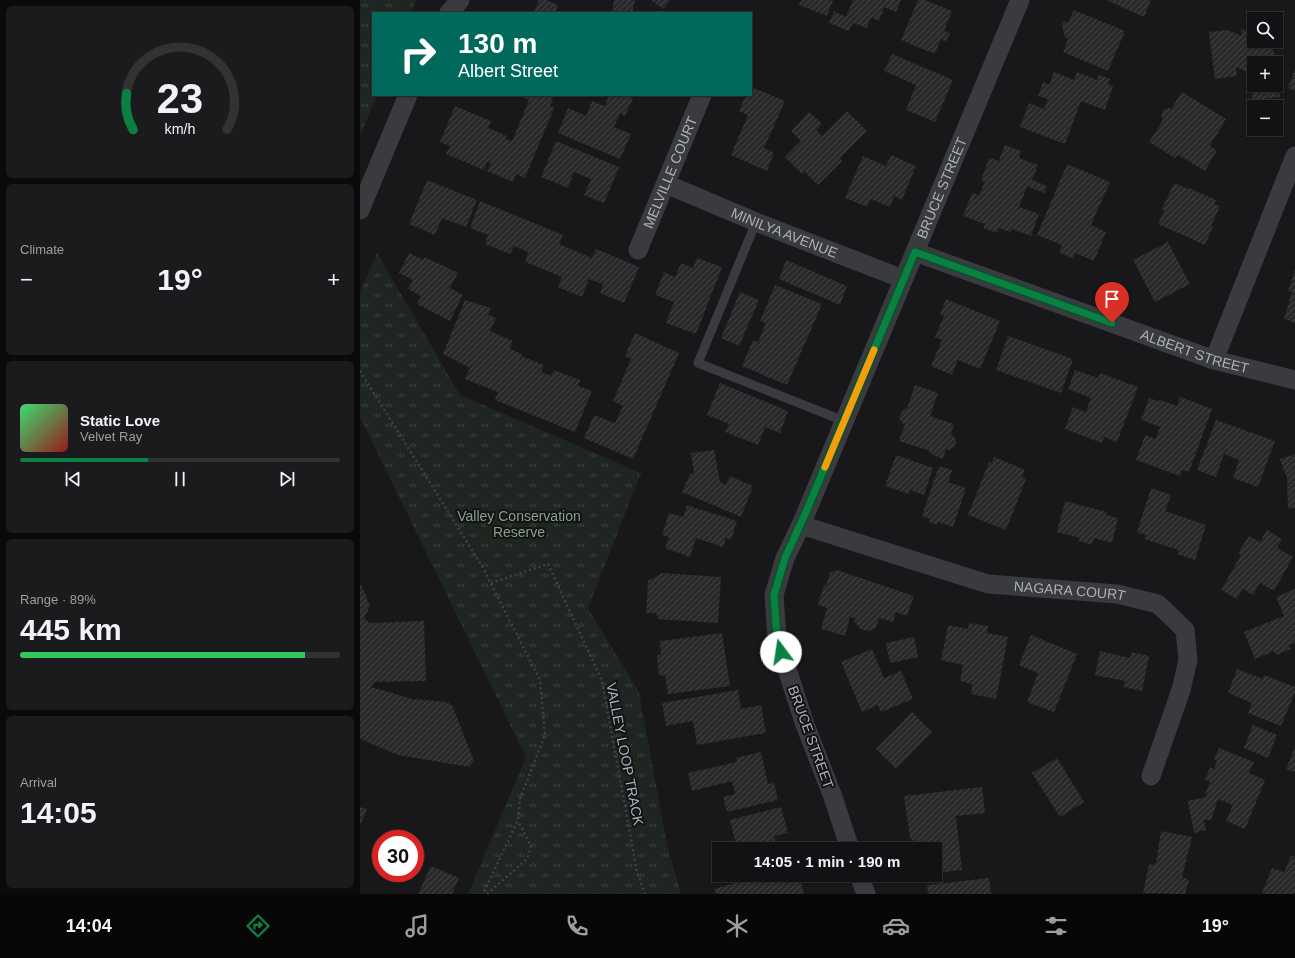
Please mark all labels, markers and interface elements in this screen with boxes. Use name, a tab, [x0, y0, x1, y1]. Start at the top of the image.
map controls	[1247, 12, 1283, 136]
button: search	[1247, 12, 1283, 48]
icon: right	[392, 28, 444, 80]
text: 130 m	[458, 28, 537, 59]
button: +	[1247, 56, 1283, 92]
text: Albert Street	[458, 61, 558, 81]
text: 23	[157, 75, 203, 122]
button: −	[1247, 100, 1283, 136]
street label: MELVILLE COURT	[640, 114, 700, 231]
text: km/h	[165, 120, 196, 136]
street label: BRUCE STREET	[913, 134, 970, 241]
street label: MINILYA AVENUE	[729, 204, 840, 261]
text: Climate	[20, 242, 64, 257]
text: 19°	[157, 263, 203, 296]
text: −	[20, 267, 33, 292]
text: +	[327, 267, 340, 292]
pin	[1095, 282, 1129, 323]
icon: arrive	[1101, 288, 1123, 310]
street label: ALBERT STREET	[1138, 326, 1251, 376]
text: Static Love	[80, 412, 160, 429]
text: Velvet Ray	[80, 429, 142, 444]
icon: previous	[62, 468, 84, 490]
icon: pause	[169, 468, 191, 490]
icon: next	[276, 468, 298, 490]
park label: Valley Conservation Reserve	[457, 508, 581, 540]
street label: NAGARA COURT	[1013, 578, 1128, 604]
text: Range · 89%	[20, 592, 96, 607]
text: 445 km	[20, 613, 122, 646]
position arrow	[760, 631, 802, 673]
street label: VALLEY LOOP TRACK	[603, 681, 647, 827]
street label: BRUCE STREET	[785, 683, 837, 791]
text: Arrival	[20, 775, 57, 790]
text: 14:05	[20, 796, 97, 829]
speed limit sign: 30	[372, 830, 424, 882]
text: 14:05 · 1 min · 190 m	[754, 853, 900, 870]
icon: directions	[244, 912, 272, 940]
icon: music	[403, 912, 431, 940]
icon: phone	[563, 912, 591, 940]
icon: climate	[723, 912, 751, 940]
icon: car	[882, 912, 910, 940]
icon: filters	[1042, 912, 1070, 940]
text: 14:04	[66, 916, 112, 936]
text: 19°	[1202, 916, 1229, 936]

